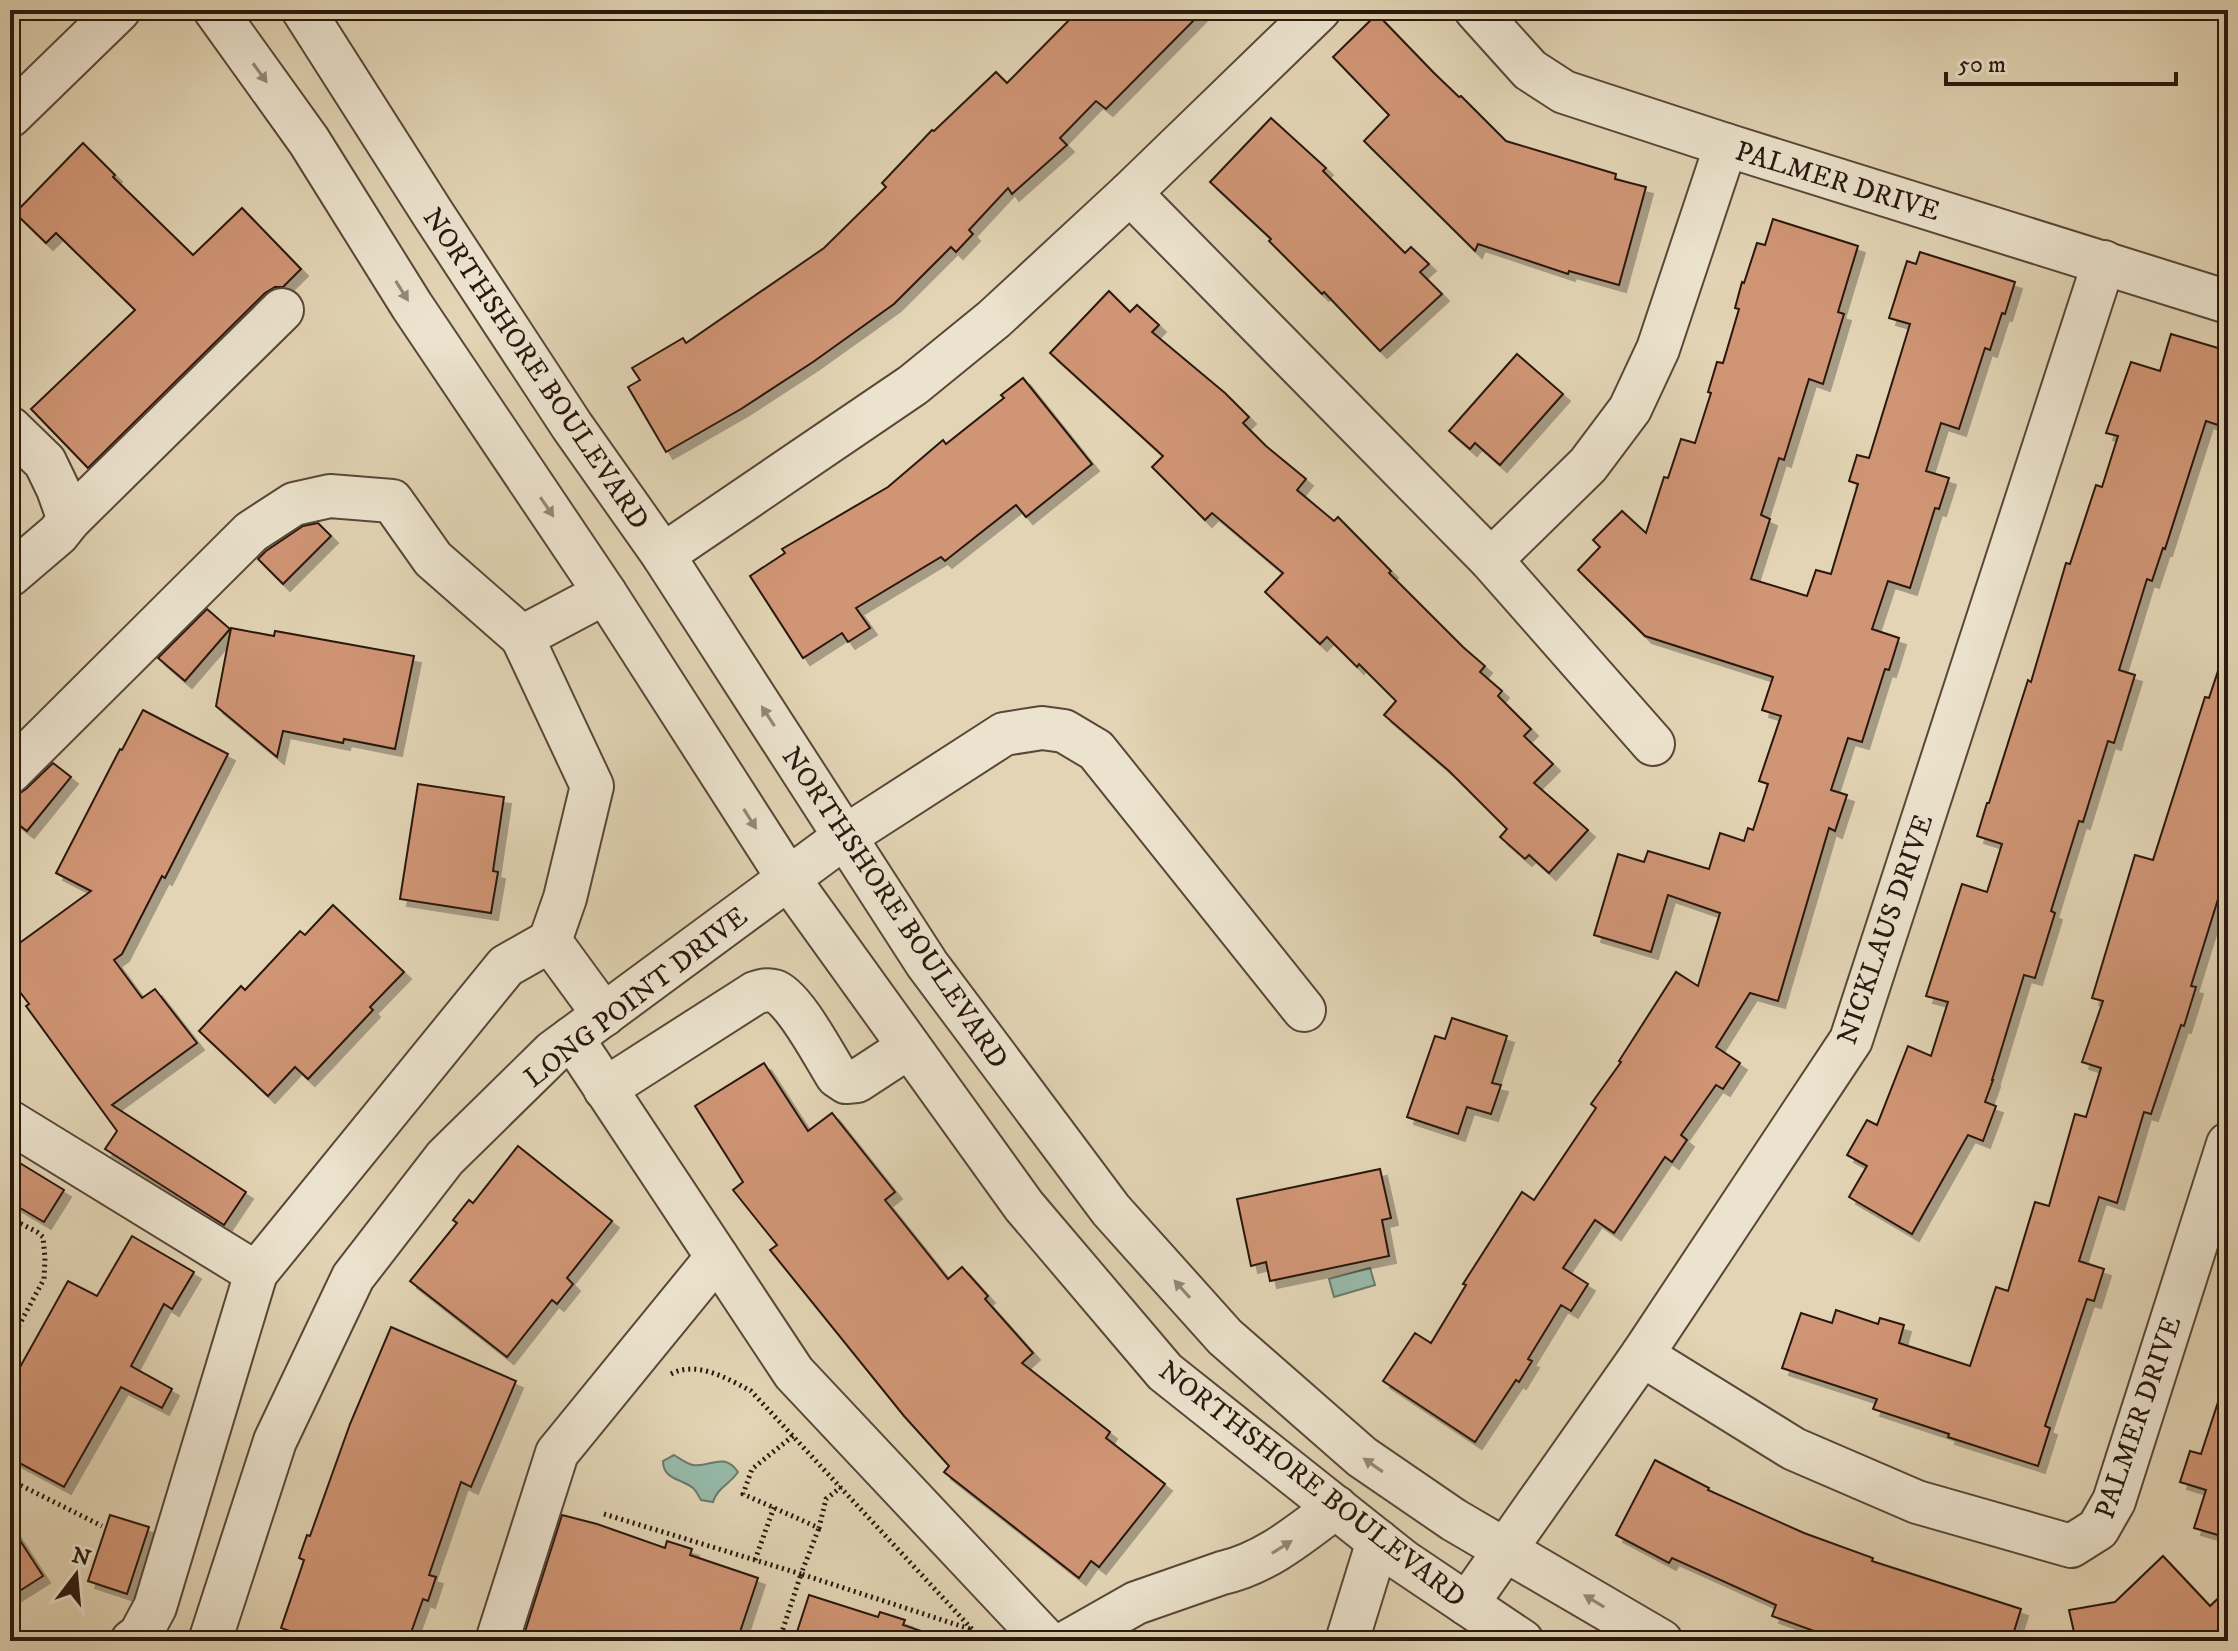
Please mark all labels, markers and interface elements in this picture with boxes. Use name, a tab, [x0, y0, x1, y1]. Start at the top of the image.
scale bar	[1946, 36, 2176, 86]
text: 50 m	[1958, 50, 2006, 80]
one-way arrow	[252, 63, 267, 84]
street label: PALMER DRIVE	[1731, 134, 1944, 229]
street label: NORTHSHORE BOULEVARD	[415, 201, 657, 536]
one-way arrow	[395, 280, 409, 302]
one-way arrow	[539, 496, 554, 517]
one-way arrow	[760, 706, 775, 727]
street label: NORTHSHORE BOULEVARD	[774, 740, 1016, 1075]
one-way arrow	[742, 808, 757, 829]
street label: NICKLAUS DRIVE	[1830, 810, 1941, 1049]
street label: LONG POINT DRIVE	[517, 899, 755, 1095]
one-way arrow	[1174, 1280, 1191, 1300]
street label: PALMER DRIVE	[2087, 1312, 2189, 1523]
street label: NORTHSHORE BOULEVARD	[1151, 1353, 1473, 1615]
one-way arrow	[1363, 1458, 1384, 1473]
north arrow	[36, 1535, 116, 1615]
one-way arrow	[1271, 1540, 1293, 1554]
text: N	[69, 1542, 94, 1573]
one-way arrow	[1583, 1594, 1605, 1608]

